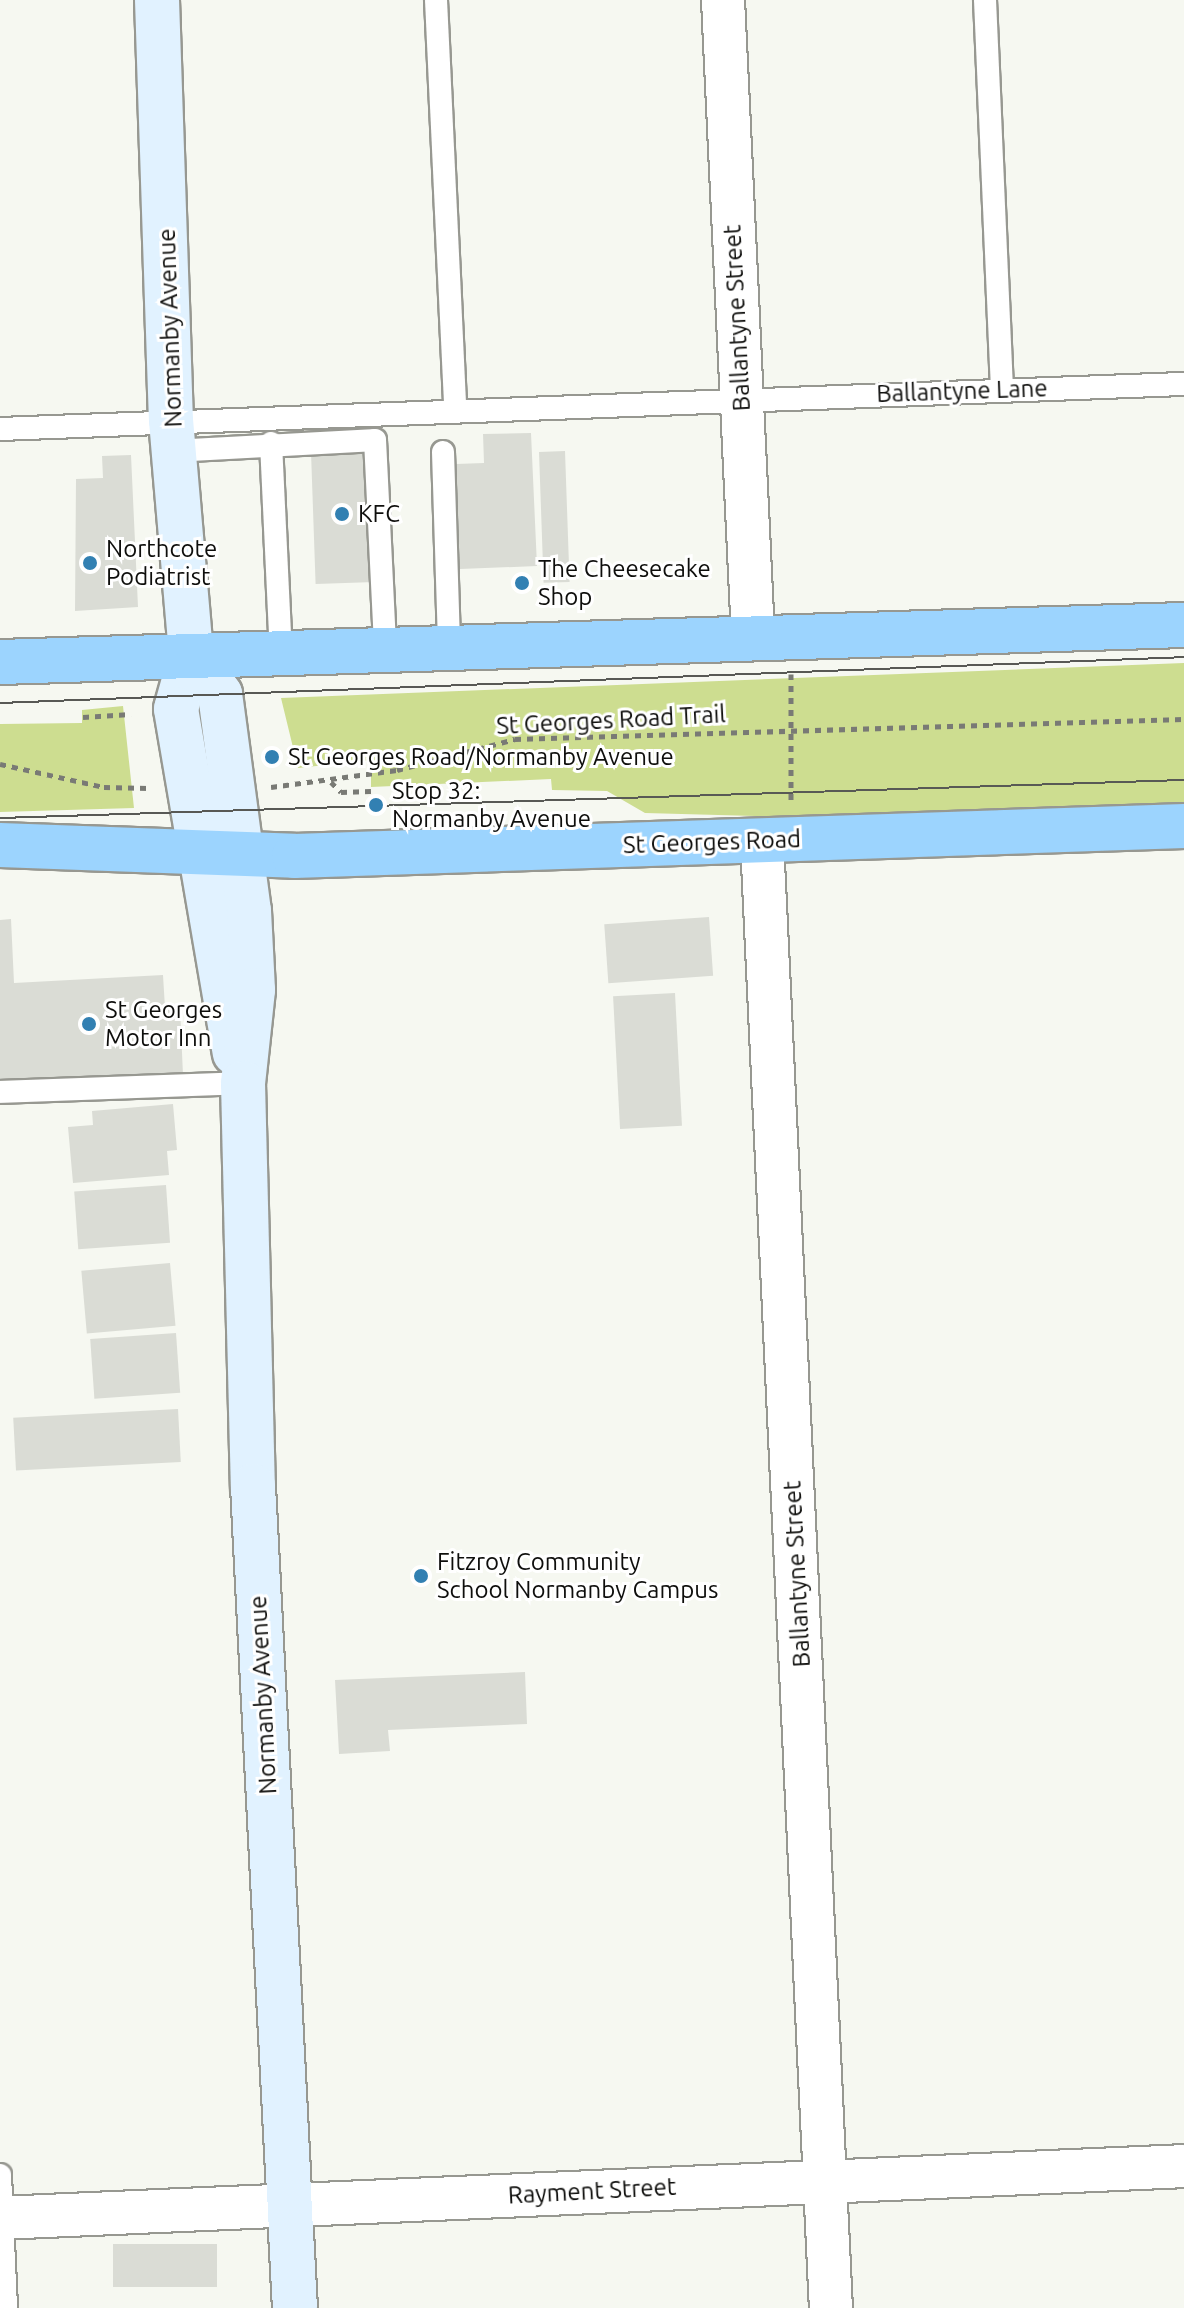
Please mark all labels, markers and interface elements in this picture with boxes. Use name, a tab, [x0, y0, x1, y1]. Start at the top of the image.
street label: Ballantyne Street	[718, 224, 756, 412]
street label: Normanby Avenue	[152, 228, 188, 428]
street label: Ballantyne Lane	[876, 374, 1048, 408]
place label: KFC	[358, 500, 400, 528]
marker: KFC	[333, 505, 351, 523]
place label: Northcote Podiatrist	[106, 535, 217, 591]
marker: Northcote Podiatrist	[81, 554, 99, 572]
place label: The Cheesecake Shop	[538, 555, 711, 611]
marker: The Cheesecake Shop	[513, 574, 531, 592]
street label: St Georges Road Trail	[496, 700, 726, 740]
place label: St Georges Road/Normanby Avenue	[288, 743, 674, 771]
marker: St Georges Road/Normanby Avenue	[263, 748, 281, 766]
place label: Stop 32: Normanby Avenue	[392, 777, 591, 833]
marker: Stop 32: Normanby Avenue	[367, 796, 385, 814]
street label: St Georges Road	[623, 825, 801, 859]
place label: St Georges Motor Inn	[105, 996, 222, 1052]
marker: St Georges Motor Inn	[80, 1015, 98, 1033]
street label: Ballantyne Street	[778, 1480, 816, 1668]
place label: Fitzroy Community School Normanby Campus	[437, 1548, 718, 1604]
marker: Fitzroy Community School Normanby Campus	[412, 1567, 430, 1585]
street label: Normanby Avenue	[243, 1595, 283, 1795]
street label: Rayment Street	[507, 2172, 677, 2210]

